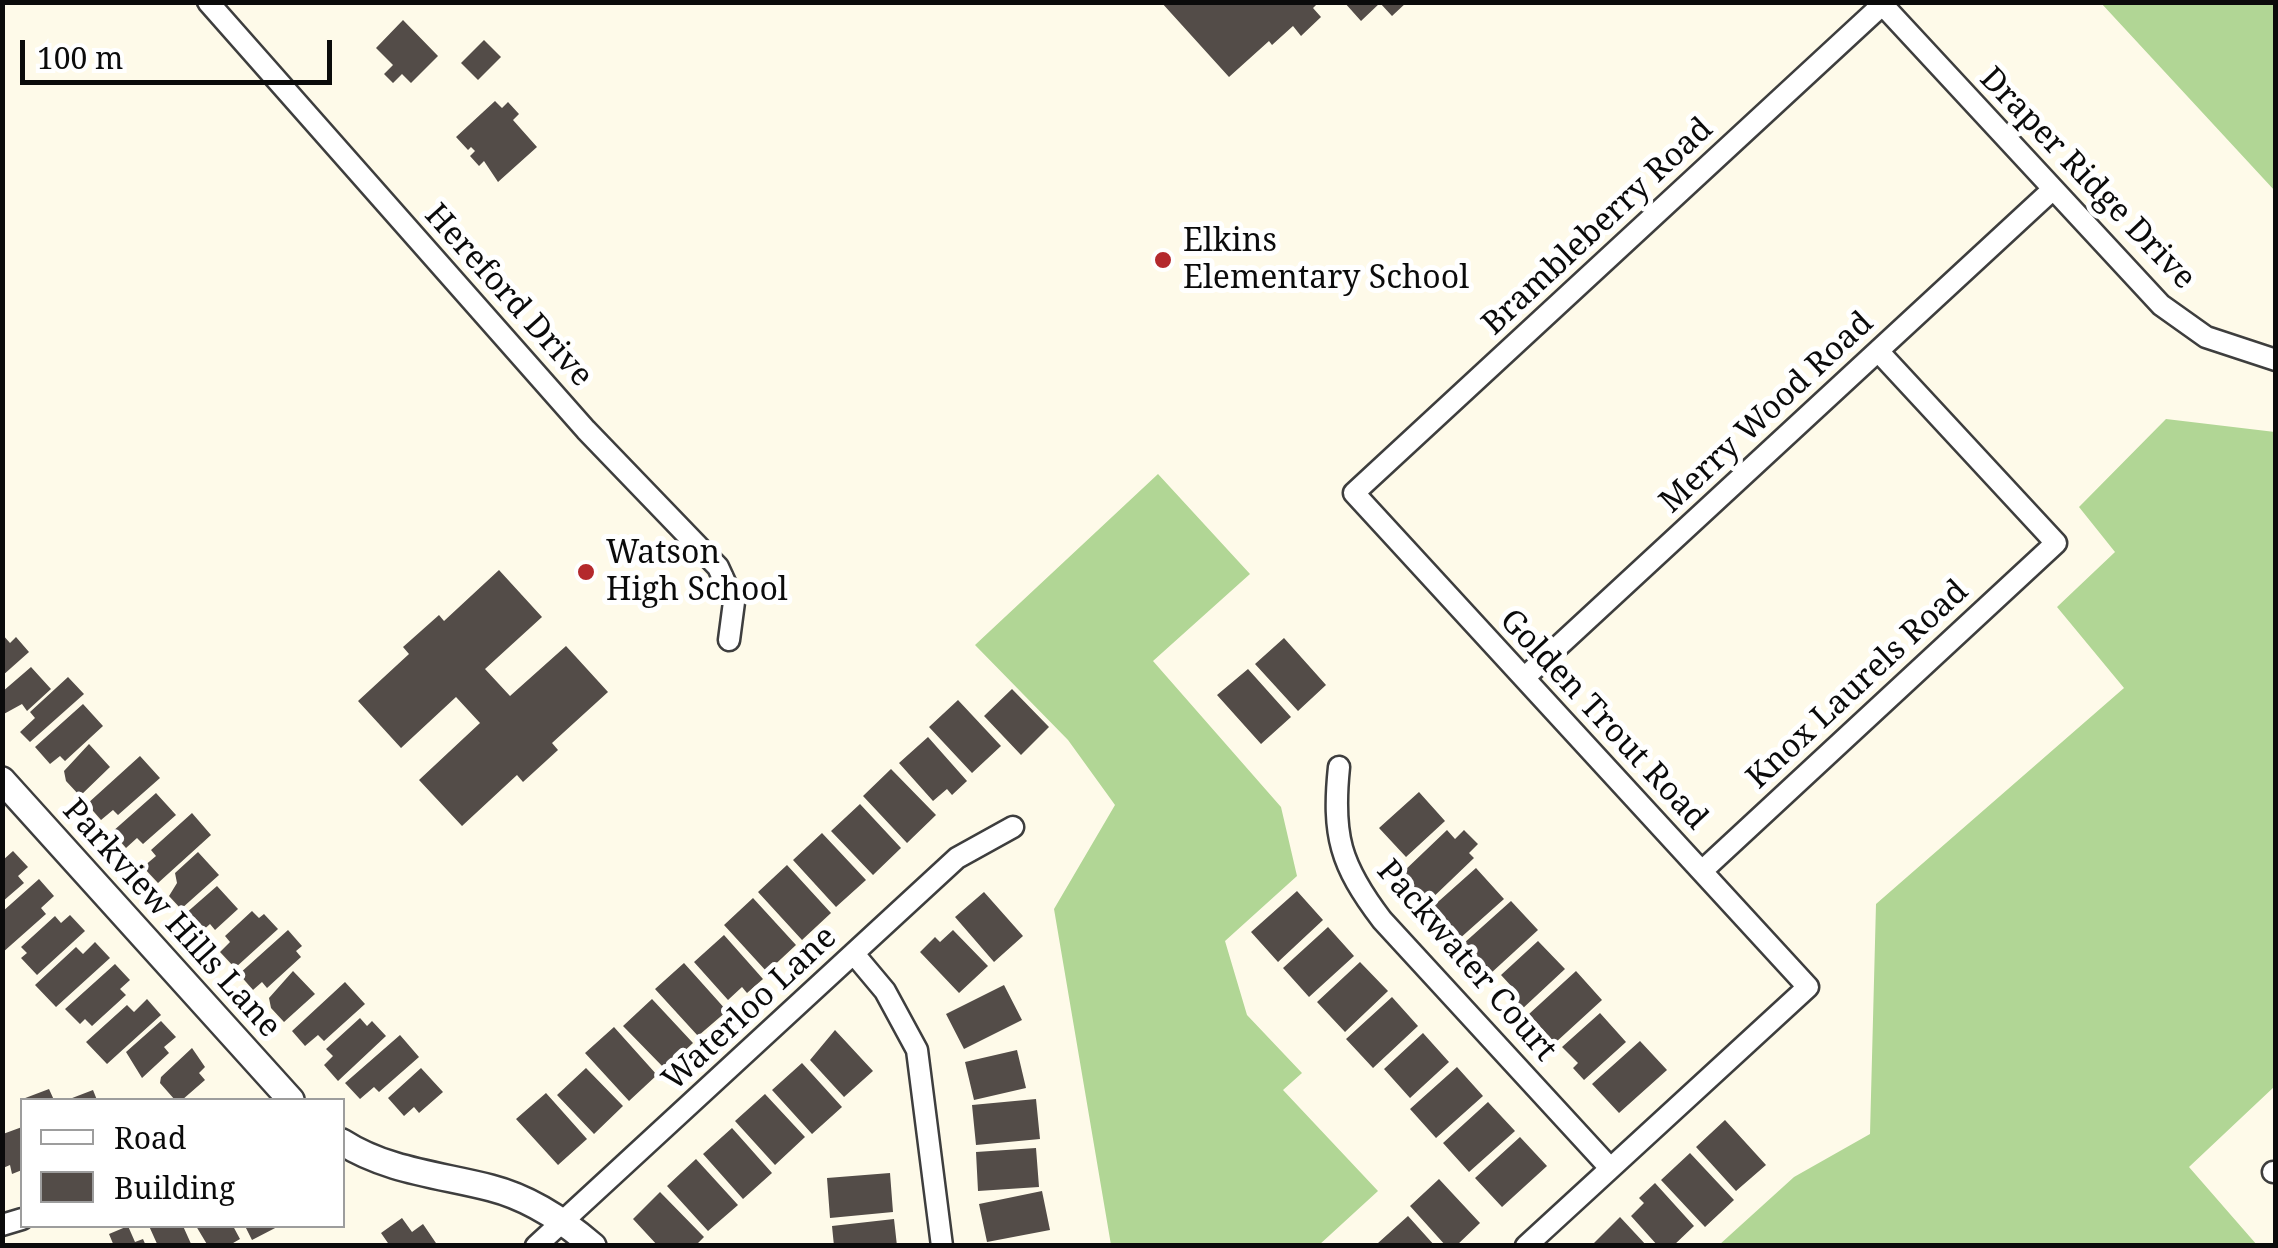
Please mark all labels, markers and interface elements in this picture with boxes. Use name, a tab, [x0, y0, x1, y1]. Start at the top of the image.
scale bar	[25, 20, 338, 82]
text: 100 m	[37, 37, 123, 78]
street label: Draper Ridge Drive	[1971, 60, 2203, 298]
street label: Brambleberry Road	[1475, 110, 1721, 344]
street label: Hereford Drive	[416, 197, 600, 395]
place label: Elkins Elementary School	[1183, 223, 1469, 298]
marker: Elkins Elementary School	[1152, 249, 1174, 271]
street label: Merry Wood Road	[1653, 304, 1881, 522]
place label: Watson High School	[606, 535, 788, 610]
marker: Watson High School	[575, 561, 597, 583]
street label: Knox Laurels Road	[1739, 573, 1977, 797]
street label: Golden Trout Road	[1491, 602, 1715, 838]
street label: Parkview Hills Lane	[54, 792, 288, 1046]
street label: Packwater Court	[1368, 853, 1564, 1069]
street label: Waterloo Lane	[655, 919, 845, 1099]
legend	[20, 1098, 345, 1228]
text: Road	[114, 1117, 186, 1158]
text: Building	[114, 1167, 235, 1208]

